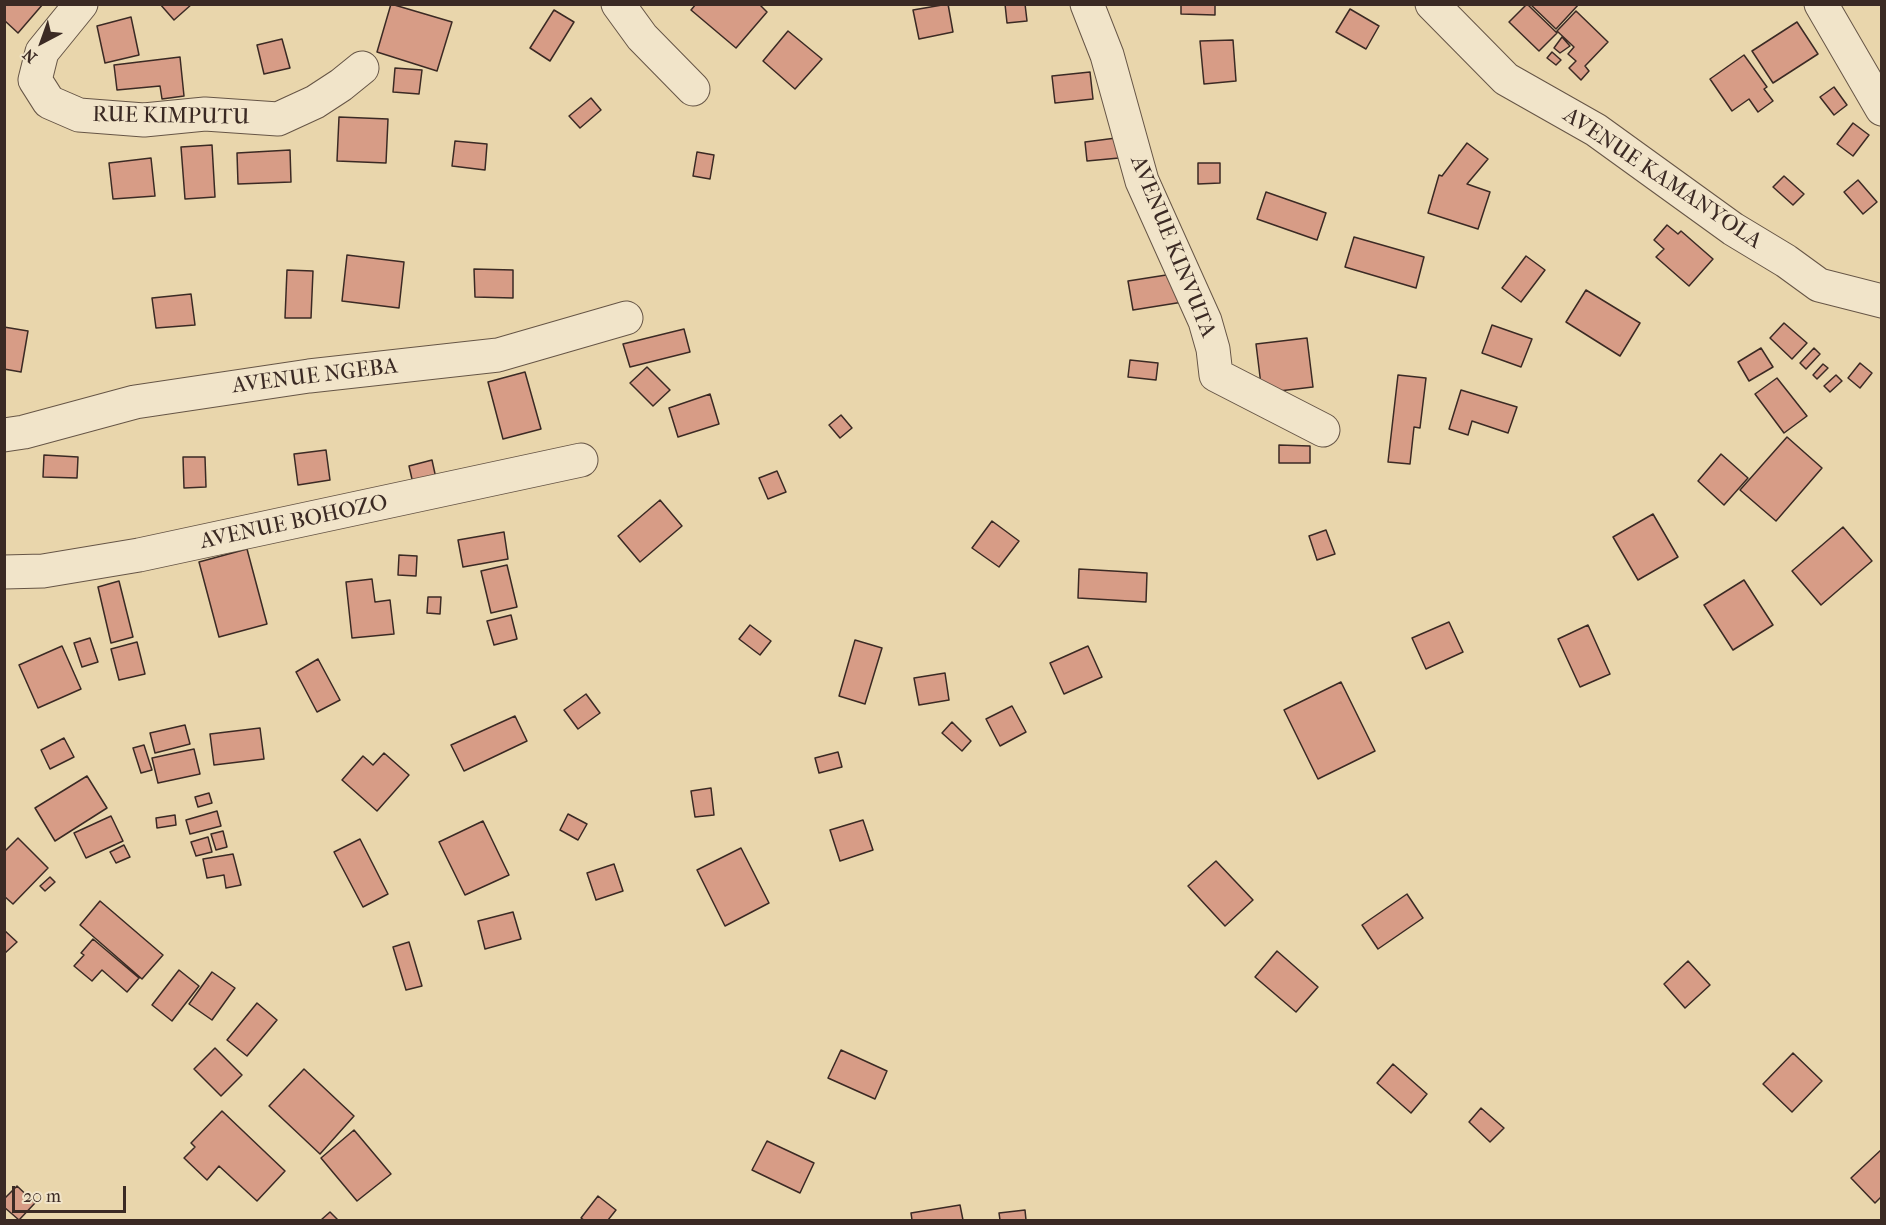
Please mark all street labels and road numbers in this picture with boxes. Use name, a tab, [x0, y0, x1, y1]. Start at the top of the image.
street label: RUE KIMPUTU	[92, 102, 250, 132]
street label: AVENUE KAMANYOLA	[1558, 103, 1766, 255]
street label: AVENUE KINVUTA	[1123, 152, 1221, 342]
street label: AVENUE NGEBA	[231, 354, 399, 400]
street label: AVENUE BOHOZO	[198, 490, 390, 556]

